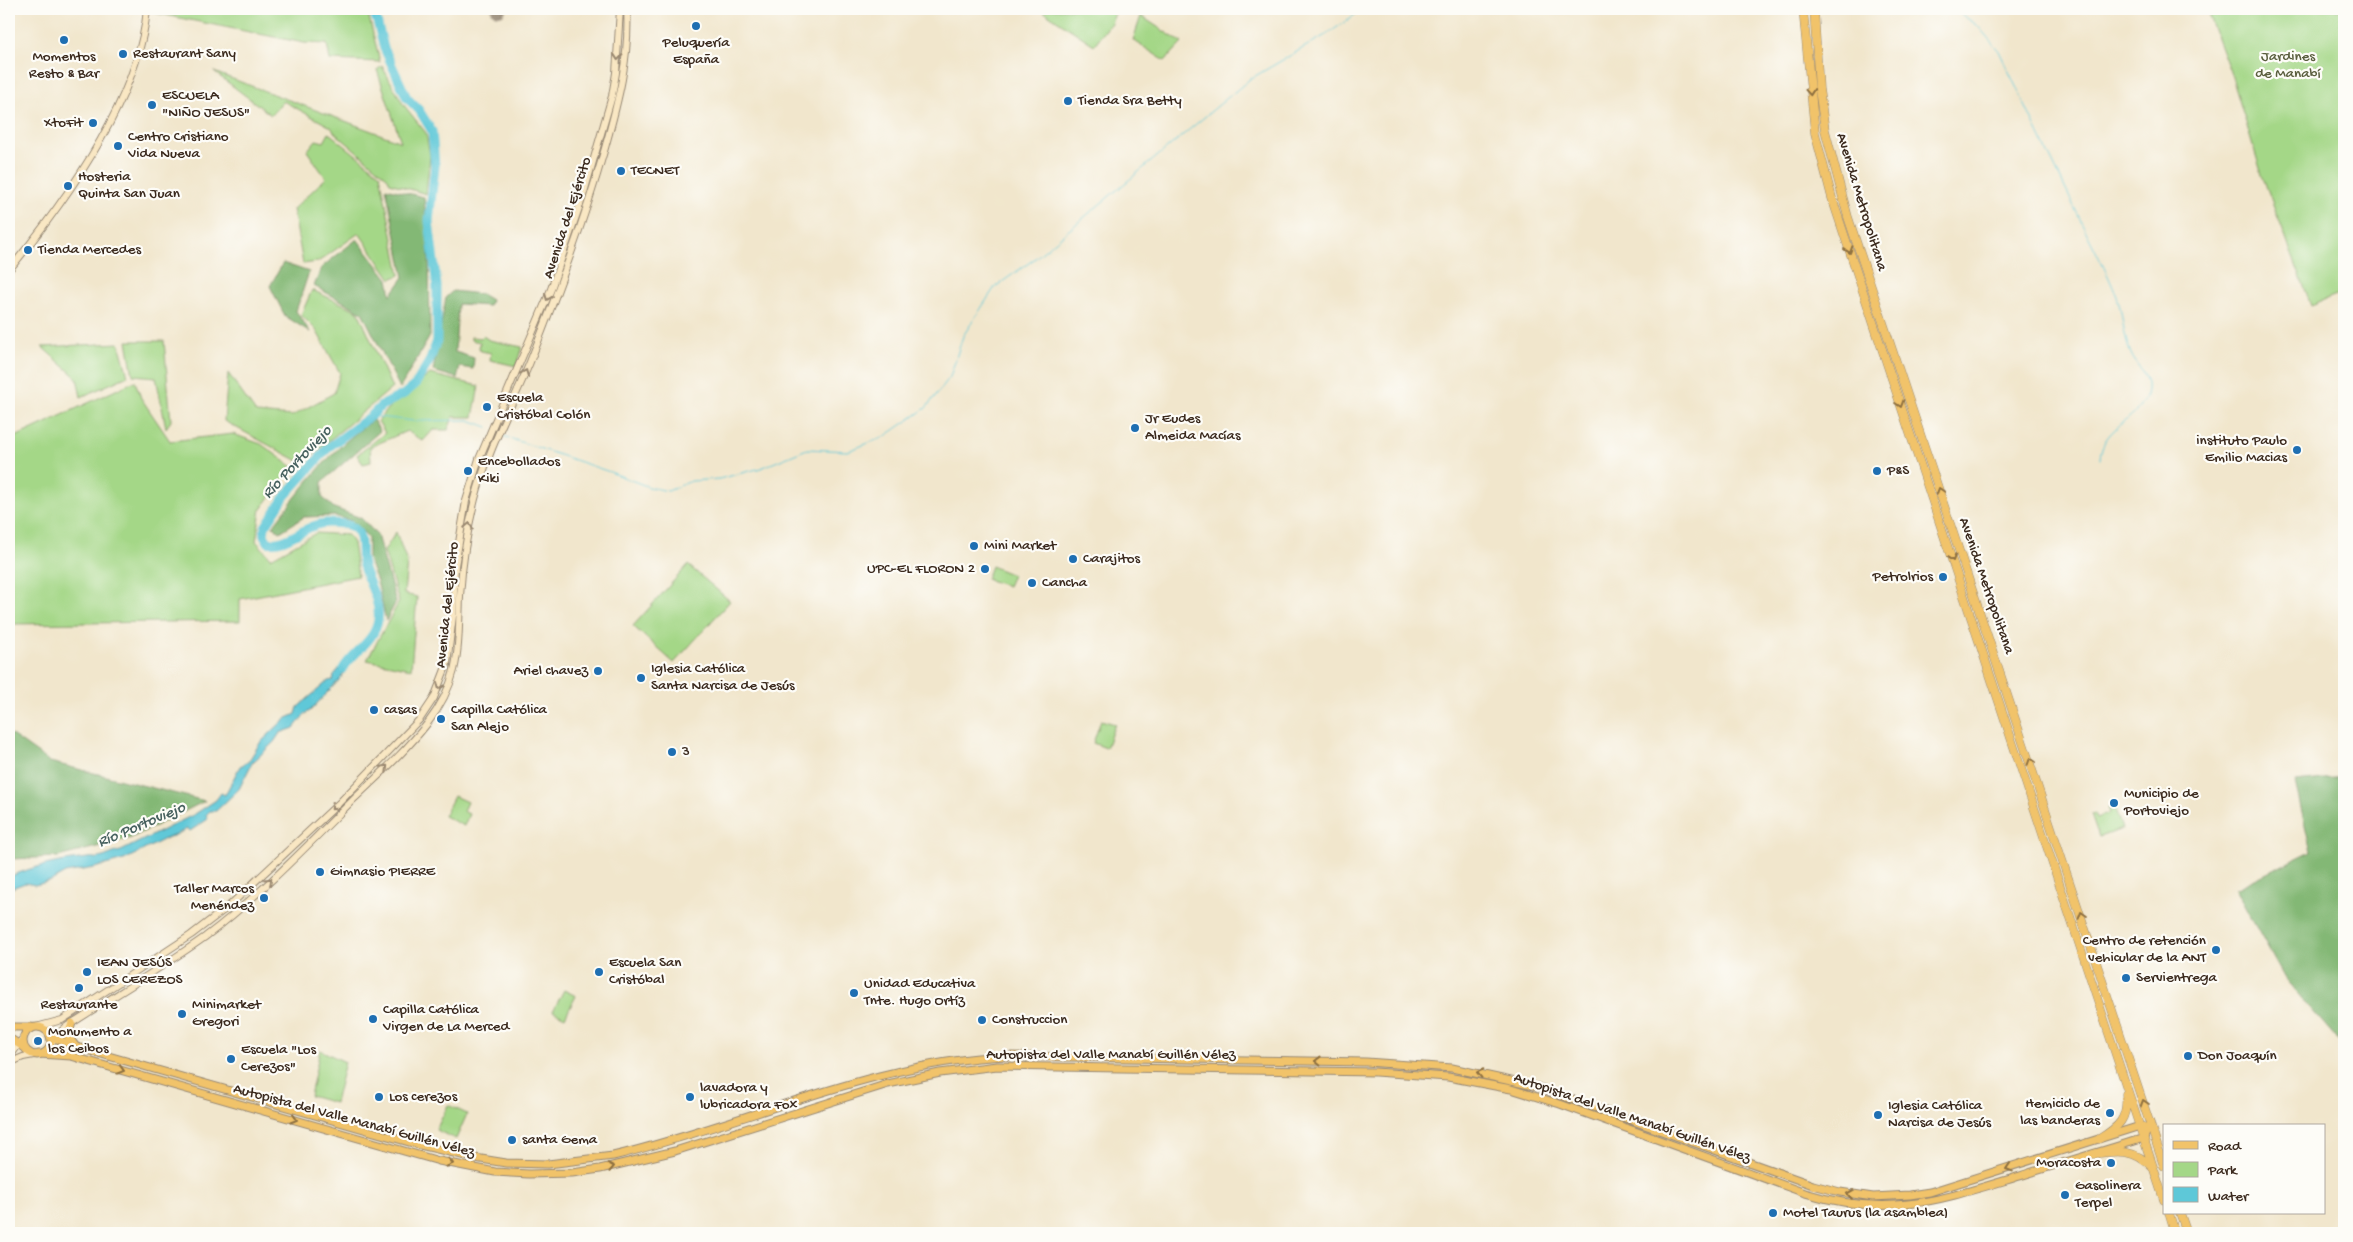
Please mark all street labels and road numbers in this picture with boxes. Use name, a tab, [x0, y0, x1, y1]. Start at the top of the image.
street label: Avenida Metropolitana	[1831, 131, 1891, 274]
street label: Avenida del Ejército	[540, 155, 596, 281]
street label: Avenida Metropolitana	[1954, 515, 2018, 657]
street label: Avenida del Ejército	[432, 541, 464, 669]
street label: Autopista del Valle Manabí Guillén Vélez	[986, 1046, 1236, 1064]
street label: Autopista del Valle Manabí Guillén Vélez	[1511, 1069, 1753, 1167]
street label: Autopista del Valle Manabí Guillén Vélez	[231, 1080, 477, 1162]

